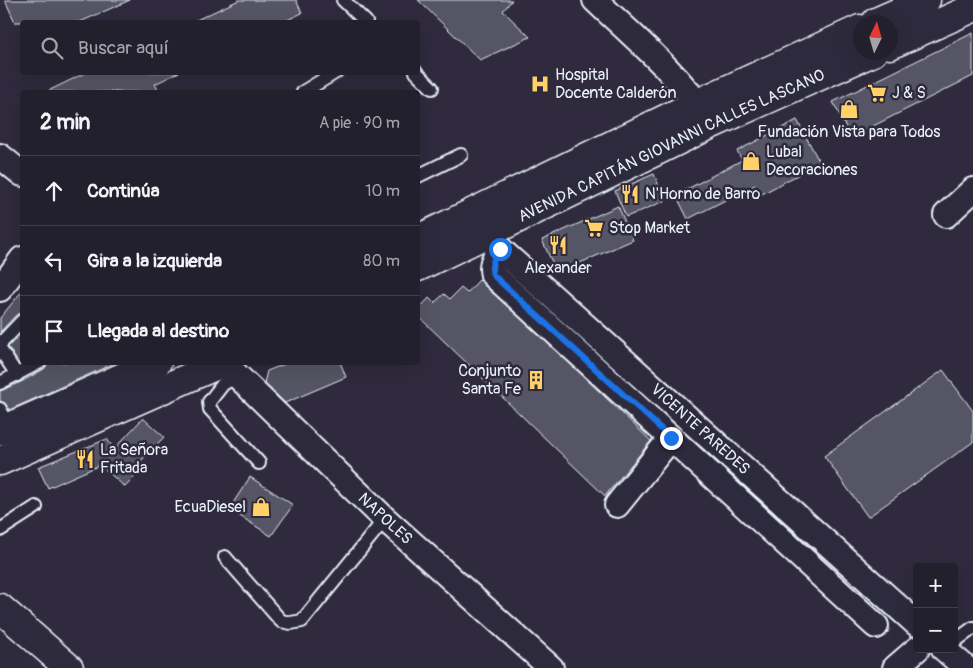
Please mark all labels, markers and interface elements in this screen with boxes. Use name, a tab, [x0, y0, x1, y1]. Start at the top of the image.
north arrow	[853, 15, 898, 60]
search box	[20, 20, 420, 75]
icon: search	[38, 34, 66, 62]
text: Buscar aquí	[78, 36, 169, 60]
street label: AVENIDA CAPITÁN GIOVANNI CALLES LASCANO	[515, 65, 828, 227]
place label: Hospital Docente Calderón	[555, 65, 677, 103]
hospital icon: Hospital Docente Calderón	[529, 73, 551, 95]
supermarket icon: J & S	[866, 82, 888, 104]
place label: J & S	[892, 83, 926, 103]
shop icon: Fundación Vista para Todos	[838, 98, 860, 120]
text: 2 min	[40, 109, 90, 136]
text: A pie · 90 m	[319, 113, 400, 133]
place label: Fundación Vista para Todos	[758, 122, 940, 142]
place label: Lubal Decoraciones	[766, 142, 857, 180]
shop icon: Lubal Decoraciones	[740, 150, 762, 172]
icon: ahead	[40, 177, 68, 205]
text: Continúa	[87, 179, 160, 203]
text: 10 m	[365, 181, 400, 201]
restaurant icon: N'Horno de Barro	[619, 183, 641, 205]
place label: N'Horno de Barro	[645, 184, 761, 204]
supermarket icon: Stop Market	[583, 217, 605, 239]
place label: Stop Market	[609, 218, 691, 238]
restaurant icon: Alexander	[547, 234, 569, 256]
route start	[489, 238, 512, 261]
icon: left	[40, 247, 68, 275]
text: Gira a la izquierda	[87, 249, 222, 273]
text: 80 m	[363, 251, 400, 271]
place label: Alexander	[524, 258, 592, 278]
icon: arrive	[40, 317, 68, 345]
text: Llegada al destino	[87, 319, 229, 343]
place label: Conjunto Santa Fe	[458, 361, 521, 399]
building icon: Conjunto Santa Fe	[525, 369, 547, 391]
street label: VICENTE PAREDES	[646, 379, 754, 479]
route end	[660, 427, 683, 450]
place label: La Señora Fritada	[100, 440, 168, 478]
restaurant icon: La Señora Fritada	[74, 448, 96, 470]
street label: NAPOLES	[354, 488, 416, 549]
shop icon: EcuaDiesel	[250, 496, 272, 518]
place label: EcuaDiesel	[174, 497, 246, 517]
map controls	[913, 563, 958, 653]
button: +	[913, 563, 958, 608]
button: −	[913, 608, 958, 653]

